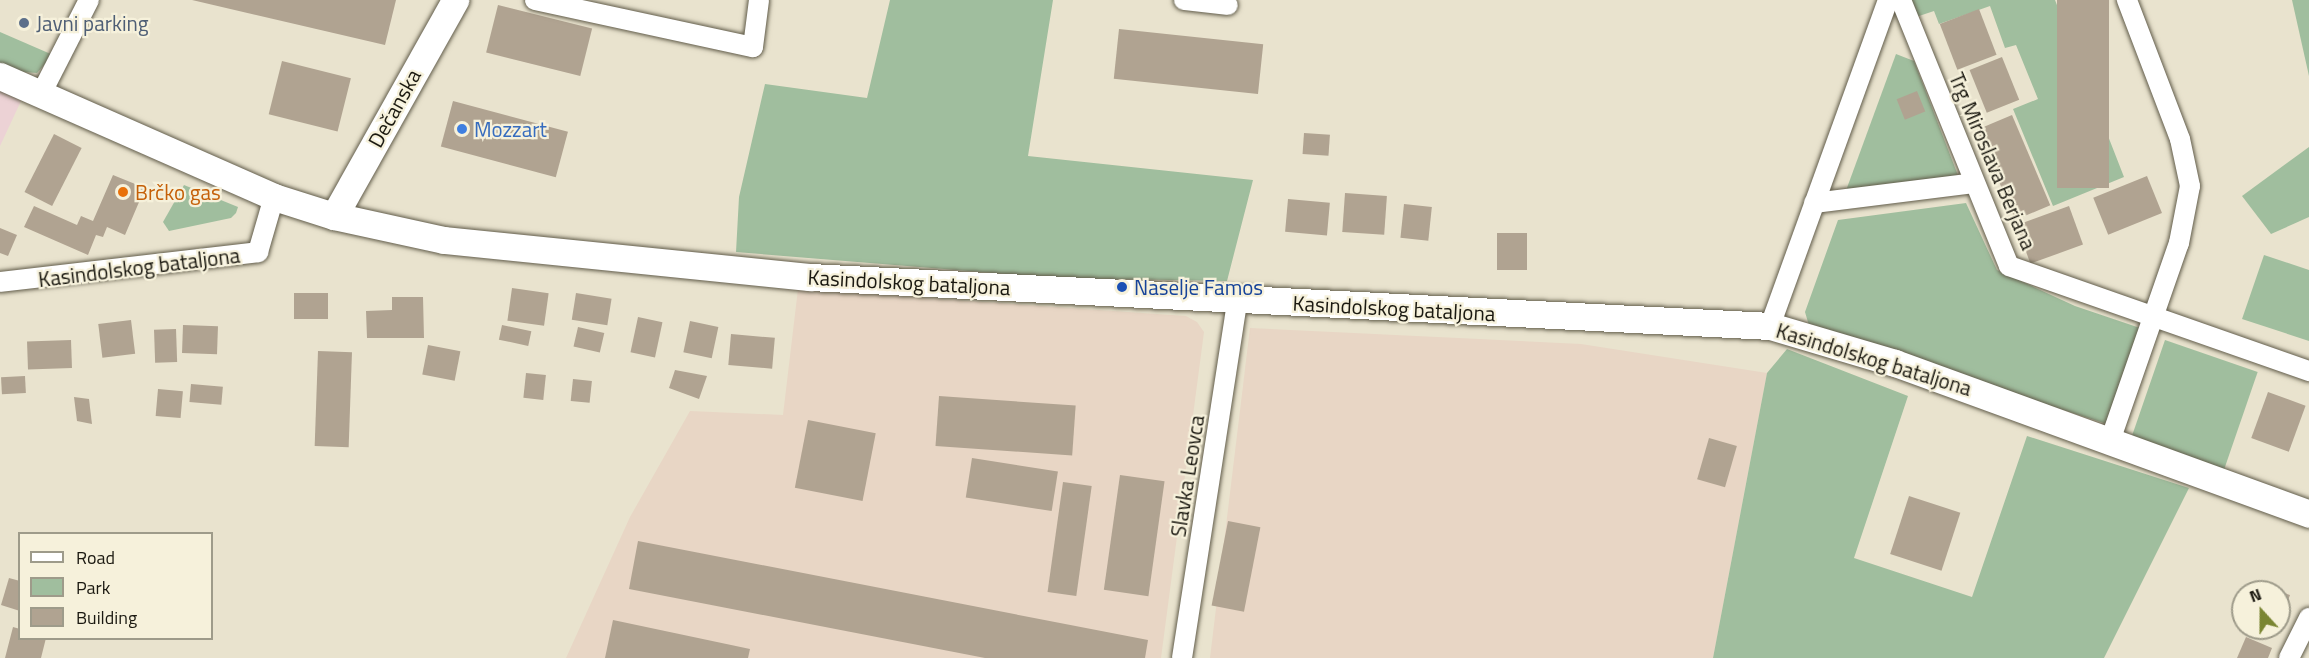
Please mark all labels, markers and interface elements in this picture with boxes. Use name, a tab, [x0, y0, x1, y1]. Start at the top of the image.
place label: Javni parking	[36, 10, 149, 36]
marker: Javni parking	[17, 16, 31, 30]
street label: Dečanska	[362, 65, 426, 151]
street label: Trg Miroslava Berjana	[1944, 69, 2042, 253]
place label: Mozzart	[474, 116, 547, 142]
marker: Mozzart	[455, 122, 469, 136]
place label: Brčko gas	[135, 179, 221, 205]
marker: Brčko gas	[116, 185, 130, 199]
street label: Kasindolskog bataljona	[37, 242, 241, 292]
street label: Kasindolskog bataljona	[807, 264, 1011, 300]
place label: Naselje Famos	[1134, 274, 1263, 300]
marker: Naselje Famos	[1115, 280, 1129, 294]
street label: Kasindolskog bataljona	[1292, 290, 1496, 326]
street label: Kasindolskog bataljona	[1773, 317, 1975, 401]
street label: Slavka Leovca	[1165, 413, 1209, 539]
legend	[18, 532, 213, 640]
text: Road	[76, 544, 115, 571]
text: Park	[76, 574, 110, 601]
north arrow	[2231, 580, 2291, 640]
text: N	[2246, 582, 2265, 608]
text: Building	[76, 604, 137, 631]

